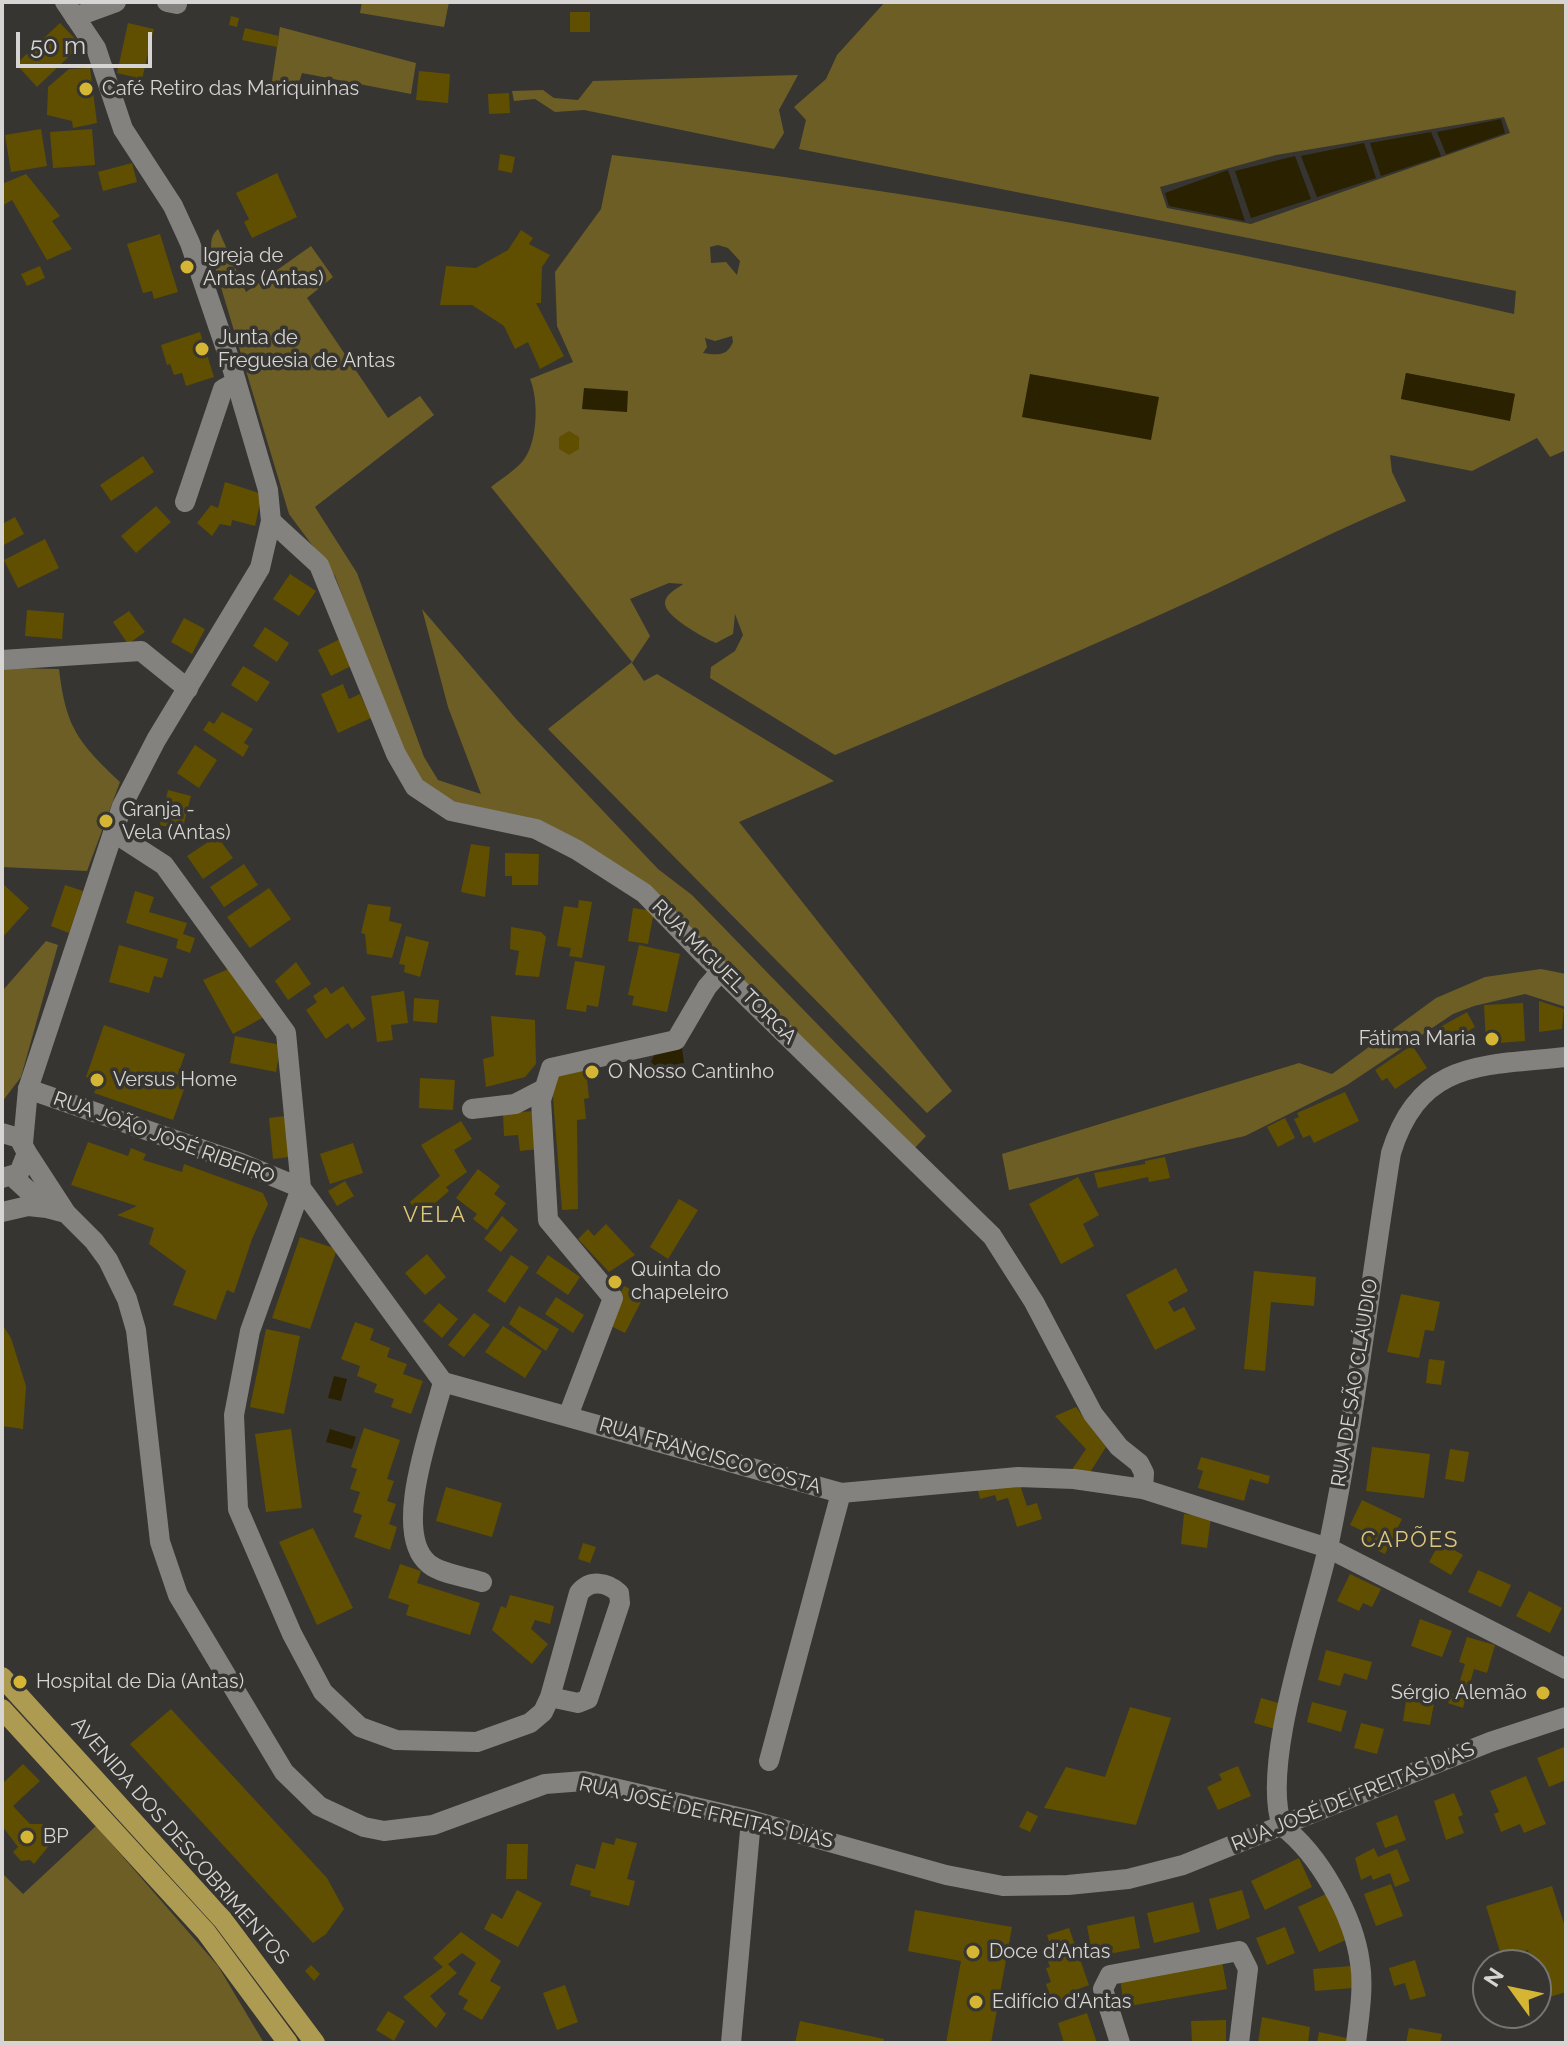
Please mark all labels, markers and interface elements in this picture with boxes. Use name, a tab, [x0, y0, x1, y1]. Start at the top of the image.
scale bar	[20, 16, 156, 66]
text: 50 m	[30, 31, 86, 60]
place label: Café Retiro das Mariquinhas	[102, 77, 359, 101]
marker: Café Retiro das Mariquinhas	[77, 80, 95, 98]
place label: Igreja de Antas (Antas)	[203, 244, 324, 291]
marker: Igreja de Antas (Antas)	[178, 258, 196, 276]
place label: Junta de Freguesia de Antas	[218, 326, 395, 373]
marker: Junta de Freguesia de Antas	[193, 340, 211, 358]
place label: Granja - Vela (Antas)	[122, 798, 231, 845]
marker: Granja - Vela (Antas)	[97, 812, 115, 830]
street label: RUA MIGUEL TORGA	[647, 895, 801, 1049]
place label: Fátima Maria	[1359, 1027, 1476, 1051]
marker: Fátima Maria	[1483, 1030, 1501, 1048]
place label: O Nosso Cantinho	[608, 1060, 774, 1084]
marker: O Nosso Cantinho	[583, 1063, 601, 1081]
place label: Versus Home	[113, 1068, 237, 1092]
marker: Versus Home	[88, 1071, 106, 1089]
street label: RUA JOÃO JOSÉ RIBEIRO	[50, 1087, 278, 1189]
district label: VELA	[403, 1202, 467, 1228]
place label: Quinta do chapeleiro	[631, 1258, 729, 1305]
marker: Quinta do chapeleiro	[606, 1273, 624, 1291]
street label: RUA DE SÃO CLÁUDIO	[1327, 1277, 1383, 1489]
street label: RUA FRANCISCO COSTA	[596, 1413, 824, 1499]
district label: CAPÕES	[1361, 1527, 1459, 1553]
place label: Hospital de Dia (Antas)	[36, 1670, 244, 1694]
marker: Hospital de Dia (Antas)	[11, 1673, 29, 1691]
place label: Sérgio Alemão	[1391, 1681, 1527, 1705]
marker: Sérgio Alemão	[1534, 1684, 1552, 1702]
street label: AVENIDA DOS DESCOBRIMENTOS	[66, 1712, 294, 1970]
street label: RUA JOSÉ DE FREITAS DIAS	[1228, 1737, 1478, 1857]
street label: RUA JOSÉ DE FREITAS DIAS	[577, 1772, 835, 1854]
place label: BP	[43, 1825, 69, 1849]
marker: BP	[18, 1828, 36, 1846]
place label: Doce d'Antas	[989, 1940, 1110, 1964]
marker: Doce d'Antas	[964, 1943, 982, 1961]
north arrow	[1472, 1949, 1552, 2029]
text: N	[1478, 1963, 1509, 1991]
place label: Edifício d'Antas	[992, 1990, 1131, 2014]
marker: Edifício d'Antas	[967, 1993, 985, 2011]

